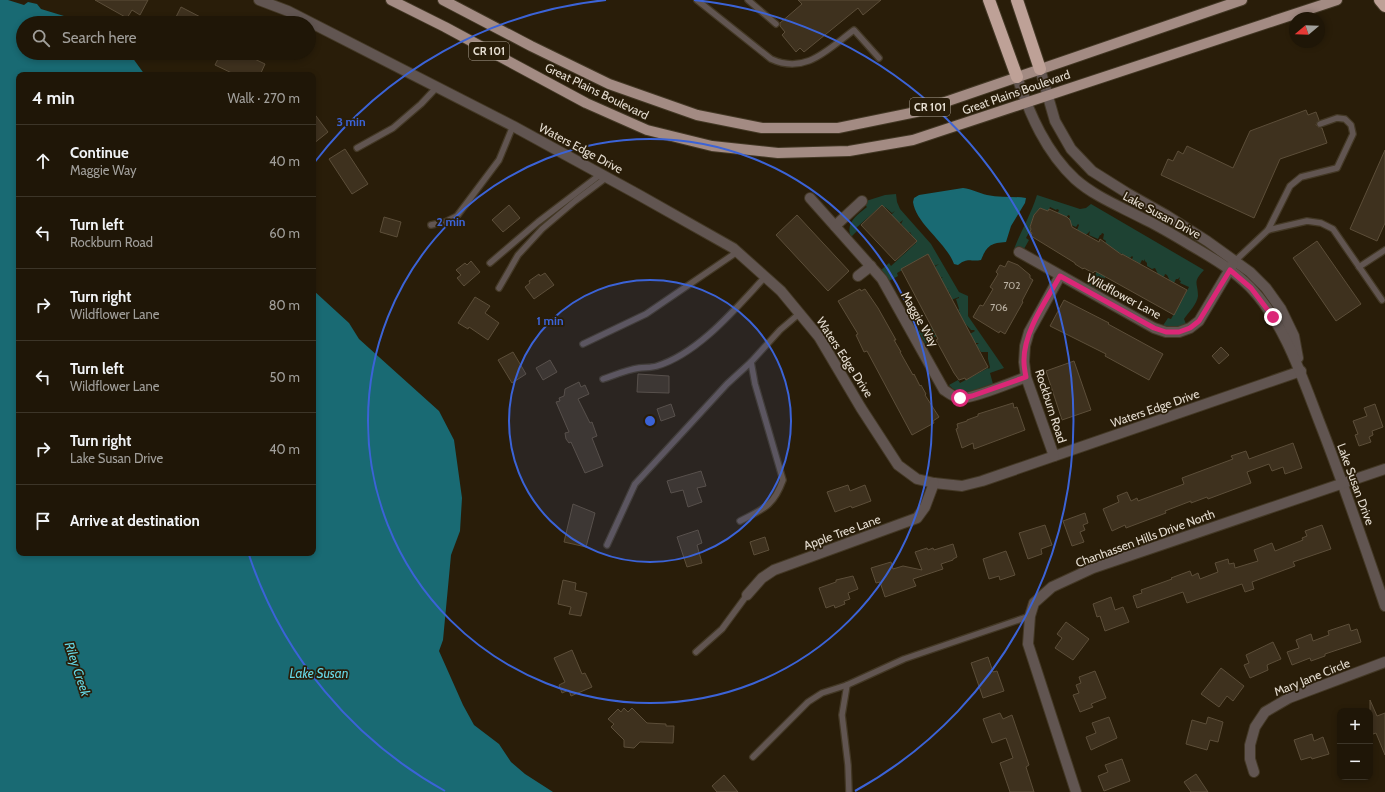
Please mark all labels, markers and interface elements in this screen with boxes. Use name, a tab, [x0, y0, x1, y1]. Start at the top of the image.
north arrow	[1289, 12, 1325, 48]
search box	[16, 16, 316, 60]
icon: search	[30, 27, 52, 49]
text: Search here	[62, 29, 137, 47]
road number: CR 101	[469, 42, 509, 60]
street label: Great Plains Boulevard	[543, 59, 651, 123]
street label: Great Plains Boulevard	[960, 66, 1072, 118]
text: 4 min	[32, 88, 75, 108]
text: Walk · 270 m	[228, 90, 300, 106]
road number: CR 101	[910, 98, 950, 116]
text: 3 min	[336, 114, 366, 129]
street label: Waters Edge Drive	[536, 120, 626, 176]
text: Continue	[70, 144, 129, 162]
icon: ahead	[32, 150, 54, 172]
text: 40 m	[269, 153, 300, 169]
text: Maggie Way	[70, 162, 137, 178]
street label: Lake Susan Drive	[1121, 188, 1203, 242]
text: 2 min	[437, 214, 465, 229]
text: Turn left	[70, 216, 124, 234]
icon: left	[32, 222, 54, 244]
text: 60 m	[269, 225, 300, 241]
text: Rockburn Road	[70, 234, 153, 250]
street label: Wildflower Lane	[1084, 270, 1164, 322]
house number: 702	[1003, 279, 1021, 292]
text: Turn right	[70, 288, 131, 306]
street label: Maggie Way	[898, 289, 942, 349]
icon: right	[32, 294, 54, 316]
text: 80 m	[269, 297, 300, 313]
house number: 706	[990, 301, 1008, 314]
text: Wildflower Lane	[70, 306, 159, 322]
route end	[1264, 308, 1282, 326]
text: 1 min	[536, 313, 564, 328]
street label: Waters Edge Drive	[813, 314, 877, 400]
text: Turn left	[70, 360, 124, 378]
icon: left	[32, 366, 54, 388]
street label: Rockburn Road	[1032, 367, 1070, 445]
text: 50 m	[270, 369, 300, 385]
text: Wildflower Lane	[70, 378, 159, 394]
street label: Waters Edge Drive	[1109, 386, 1201, 430]
route start	[951, 389, 969, 407]
centre of rings	[643, 414, 657, 428]
text: Turn right	[70, 432, 131, 450]
icon: right	[32, 438, 54, 460]
text: 40 m	[269, 441, 300, 457]
street label: Lake Susan Drive	[1334, 441, 1378, 527]
text: Lake Susan Drive	[70, 450, 163, 466]
street label: Chanhassen Hills Drive North	[1073, 506, 1217, 570]
icon: arrive	[32, 510, 54, 532]
street label: Apple Tree Lane	[801, 511, 883, 553]
text: Arrive at destination	[70, 512, 200, 530]
water label: Riley Creek	[62, 640, 94, 699]
street label: Mary Jane Circle	[1272, 655, 1352, 699]
water label: Lake Susan	[289, 665, 349, 681]
map controls	[1337, 708, 1373, 780]
button: +	[1337, 708, 1373, 744]
button: −	[1337, 744, 1373, 780]

